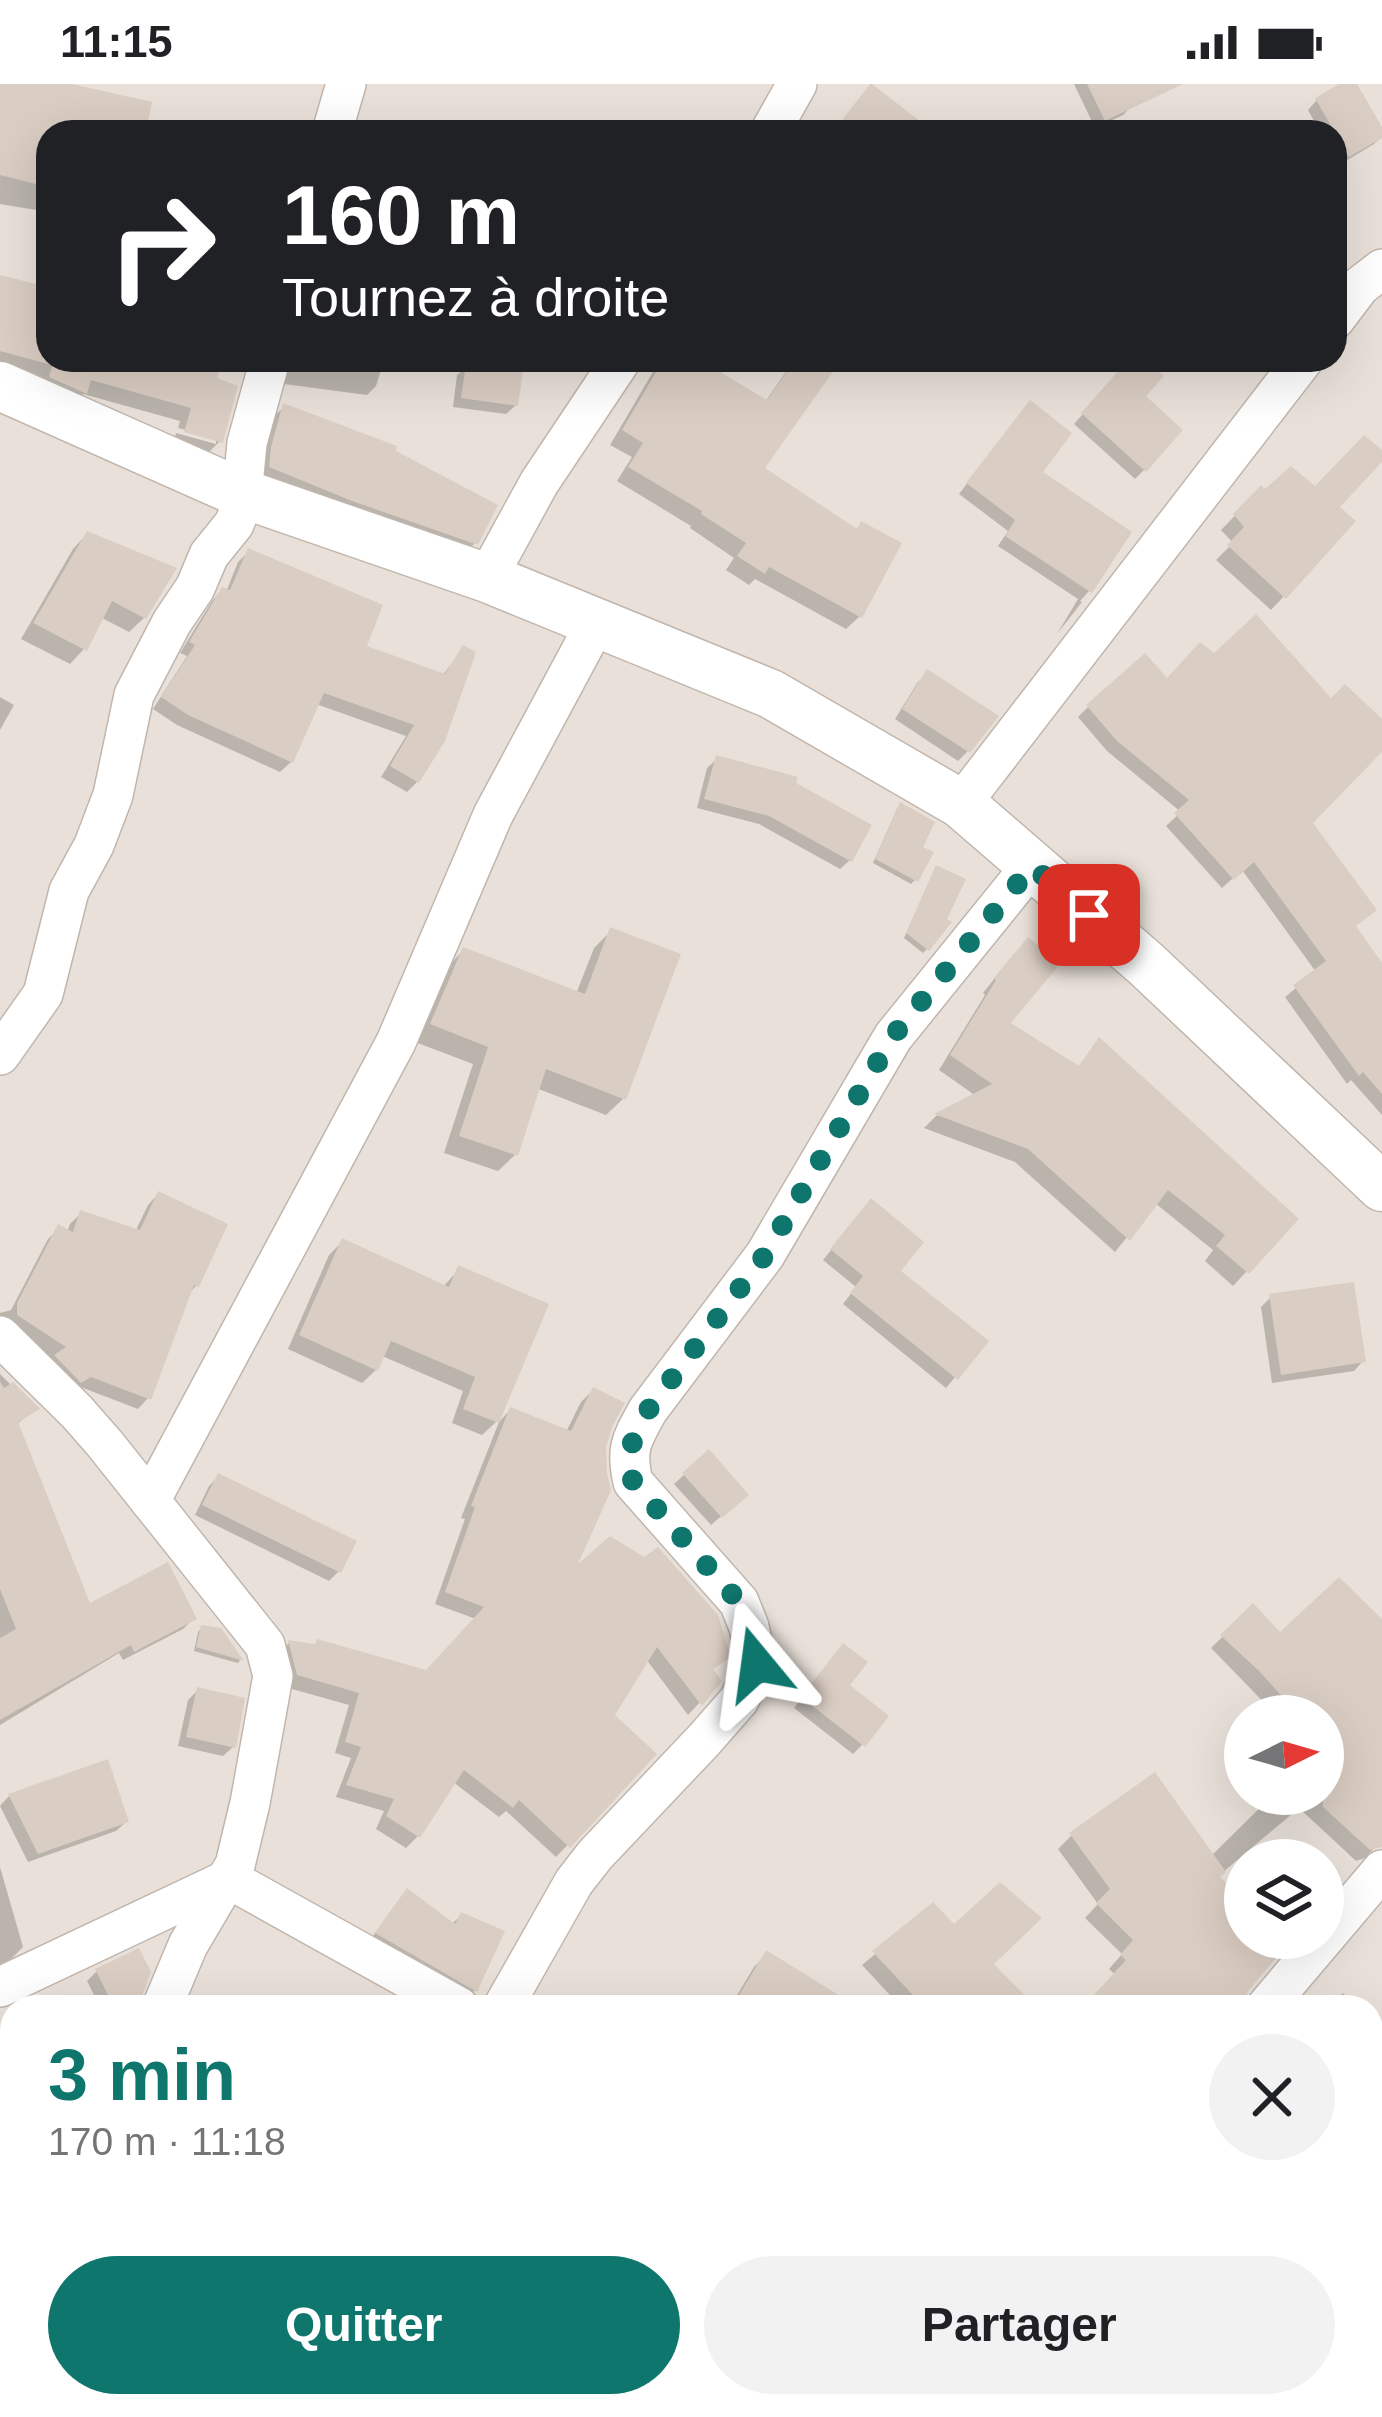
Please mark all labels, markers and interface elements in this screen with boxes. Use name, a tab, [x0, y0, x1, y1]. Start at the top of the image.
text: 11:15	[60, 16, 173, 67]
icon: right	[84, 168, 240, 324]
text: 160 m	[282, 168, 520, 262]
text: Tournez à droite	[282, 267, 669, 327]
pin	[1038, 864, 1140, 966]
icon: arrive	[1056, 882, 1122, 948]
position arrow	[694, 1601, 820, 1727]
north arrow	[1224, 1695, 1344, 1815]
map controls	[1224, 1695, 1344, 1959]
button: layers	[1224, 1839, 1344, 1959]
button: close	[1209, 2034, 1335, 2160]
text: 3 min	[48, 2035, 236, 2115]
text: 170 m · 11:18	[48, 2120, 286, 2163]
button: Quitter	[48, 2256, 680, 2394]
button: Partager	[704, 2256, 1335, 2394]

